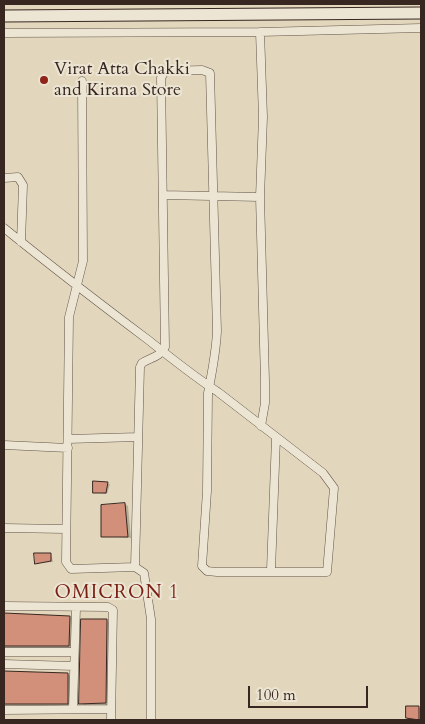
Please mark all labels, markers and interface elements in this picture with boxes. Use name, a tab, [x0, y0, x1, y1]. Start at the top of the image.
place label: Virat Atta Chakki and Kirana Store	[54, 59, 190, 102]
marker: Virat Atta Chakki and Kirana Store	[38, 74, 50, 86]
district label: OMICRON 1	[53, 583, 181, 605]
scale bar	[250, 676, 370, 708]
text: 100 m	[256, 685, 296, 705]

